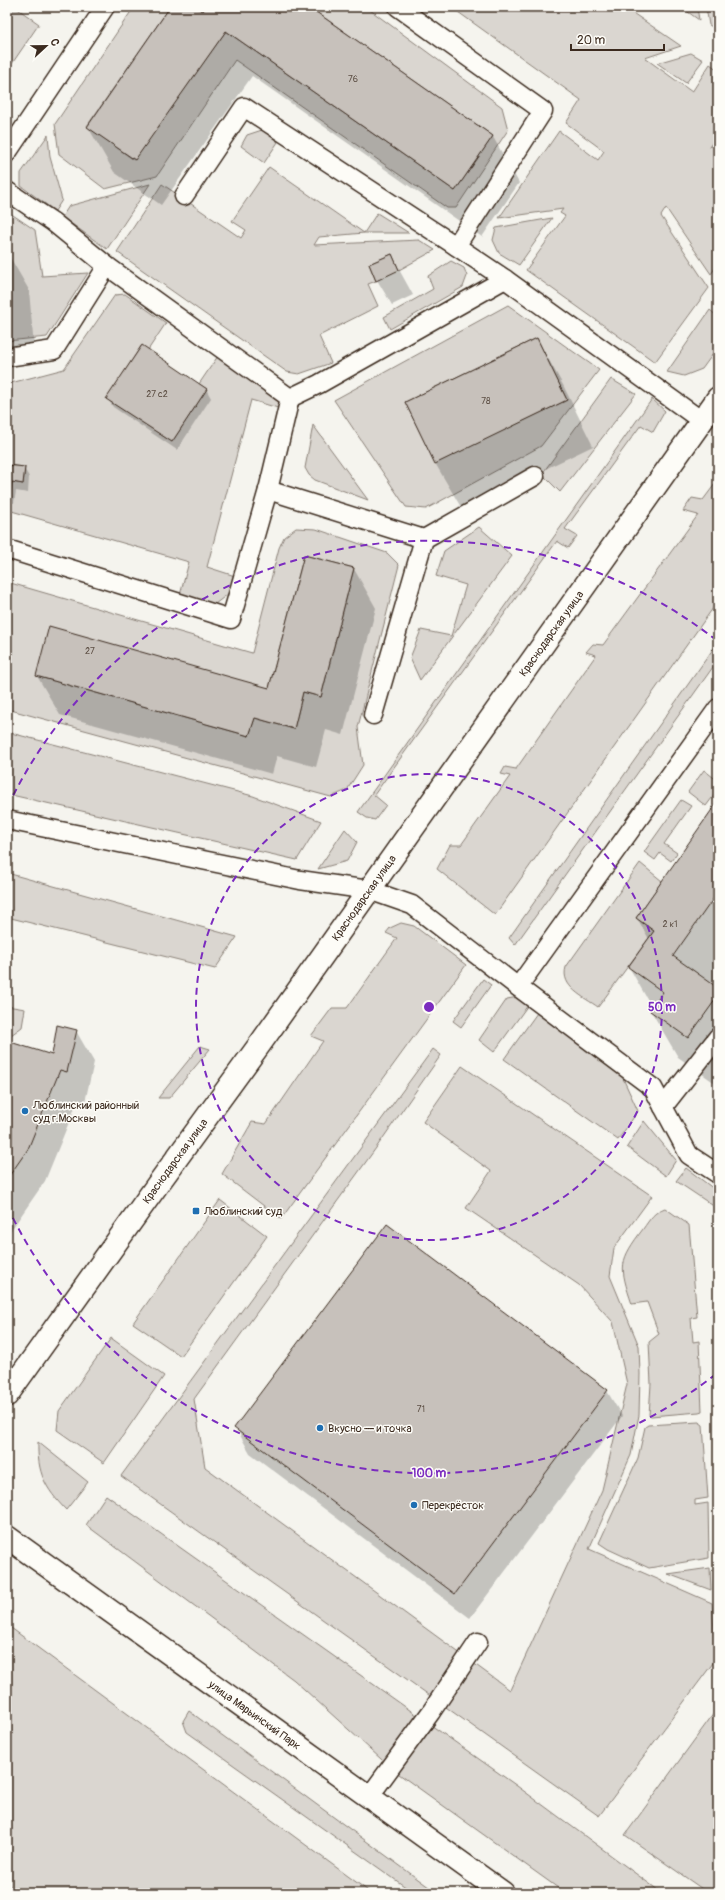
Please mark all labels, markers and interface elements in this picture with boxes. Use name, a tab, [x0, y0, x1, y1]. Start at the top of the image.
north arrow	[26, 26, 66, 66]
scale bar	[571, 26, 664, 52]
text: 20 m	[577, 33, 606, 48]
text: С	[48, 37, 62, 48]
house number: 76	[348, 74, 358, 85]
house number: 27 с2	[146, 389, 168, 400]
house number: 78	[481, 396, 491, 407]
street label: Краснодарская улица	[517, 588, 586, 679]
house number: 27	[85, 646, 95, 657]
street label: Краснодарская улица	[329, 853, 399, 943]
house number: 2 к1	[662, 919, 678, 930]
centre of rings	[422, 1000, 436, 1014]
text: 50 m	[648, 1000, 676, 1015]
place label: Люблинский районный суд г.Москвы	[32, 1099, 139, 1125]
marker: Люблинский районный суд г.Москвы	[20, 1106, 30, 1116]
street label: Краснодарская улица	[140, 1116, 210, 1206]
place label: Люблинский суд	[203, 1205, 283, 1218]
marker: Люблинский суд	[191, 1206, 201, 1216]
house number: 71	[417, 1404, 425, 1415]
place label: Вкусно — и точка	[328, 1422, 412, 1435]
marker: Вкусно — и точка	[315, 1423, 325, 1433]
text: 100 m	[412, 1466, 447, 1481]
place label: Перекрёсток	[422, 1499, 484, 1512]
marker: Перекрёсток	[409, 1500, 419, 1510]
street label: улица Марьинский Парк	[205, 1677, 303, 1753]

